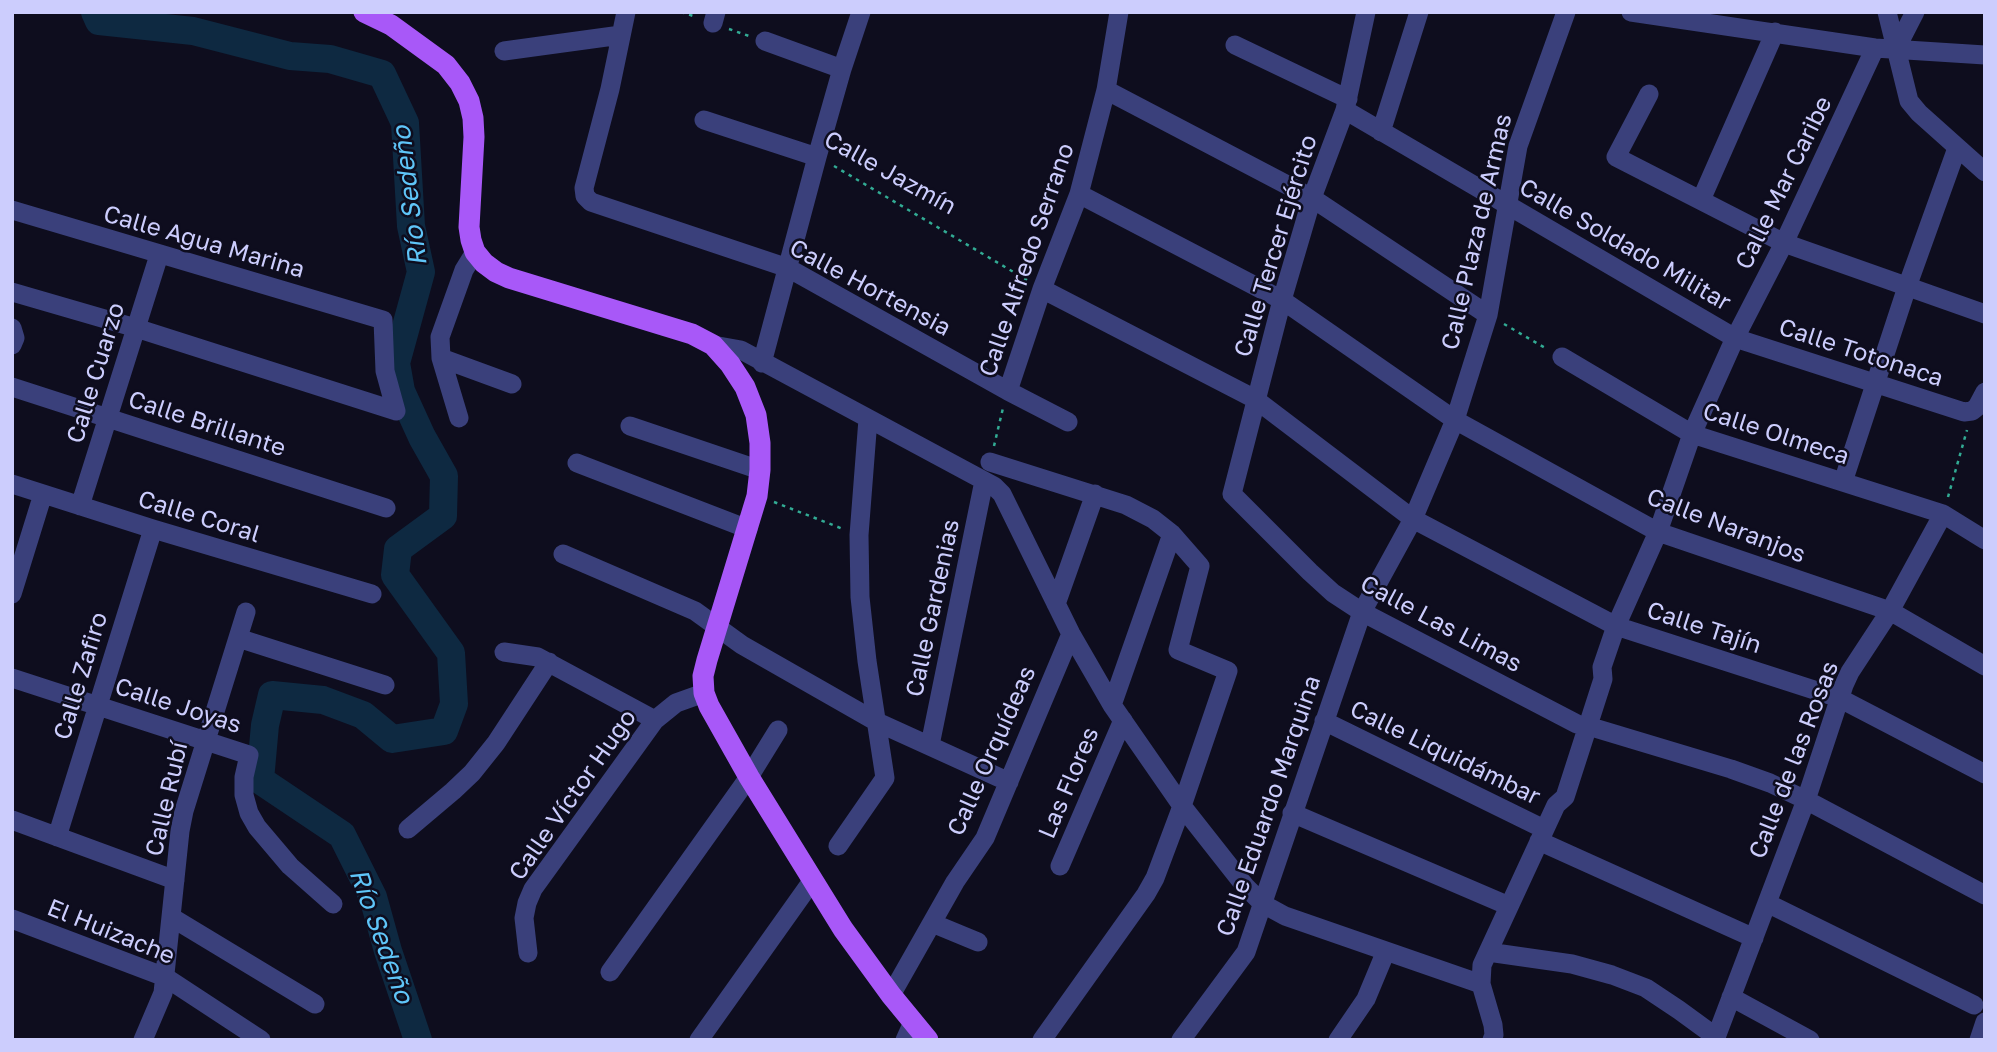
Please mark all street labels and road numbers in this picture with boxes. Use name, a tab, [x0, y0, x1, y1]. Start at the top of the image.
street label: Calle Mar Caribe	[1730, 92, 1838, 274]
street label: Calle Plaza de Armas	[1436, 111, 1518, 353]
street label: Calle Jazmín	[819, 125, 961, 221]
street label: Calle Tercer Ejército	[1229, 131, 1323, 361]
street label: Calle Alfredo Serrano	[973, 139, 1081, 381]
street label: Calle Soldado Militar	[1514, 173, 1736, 317]
street label: Calle Agua Marina	[100, 200, 308, 284]
street label: Calle Hortensia	[784, 233, 956, 343]
street label: Calle Cuarzo	[61, 299, 131, 447]
street label: Calle Totonaca	[1775, 313, 1947, 393]
street label: Calle Brillante	[125, 385, 289, 463]
street label: Calle Olmeca	[1699, 397, 1853, 471]
street label: Calle Naranjos	[1643, 483, 1809, 569]
street label: Calle Coral	[135, 485, 263, 549]
street label: Calle Gardenias	[900, 517, 966, 699]
street label: Calle Las Limas	[1355, 569, 1527, 679]
street label: Calle Tajín	[1643, 596, 1765, 660]
street label: Calle Zafiro	[48, 609, 114, 743]
street label: Calle de las Rosas	[1743, 657, 1845, 863]
street label: Calle Orquídeas	[942, 662, 1042, 840]
street label: Calle Joyas	[111, 672, 245, 740]
street label: Calle Eduardo Marquina	[1211, 672, 1327, 940]
street label: Calle Liquidámbar	[1345, 694, 1545, 812]
street label: Calle Víctor Hugo	[503, 704, 643, 886]
street label: Las Flores	[1033, 723, 1105, 843]
street label: Calle Rubí	[140, 739, 194, 859]
street label: El Huizache	[43, 893, 179, 971]

